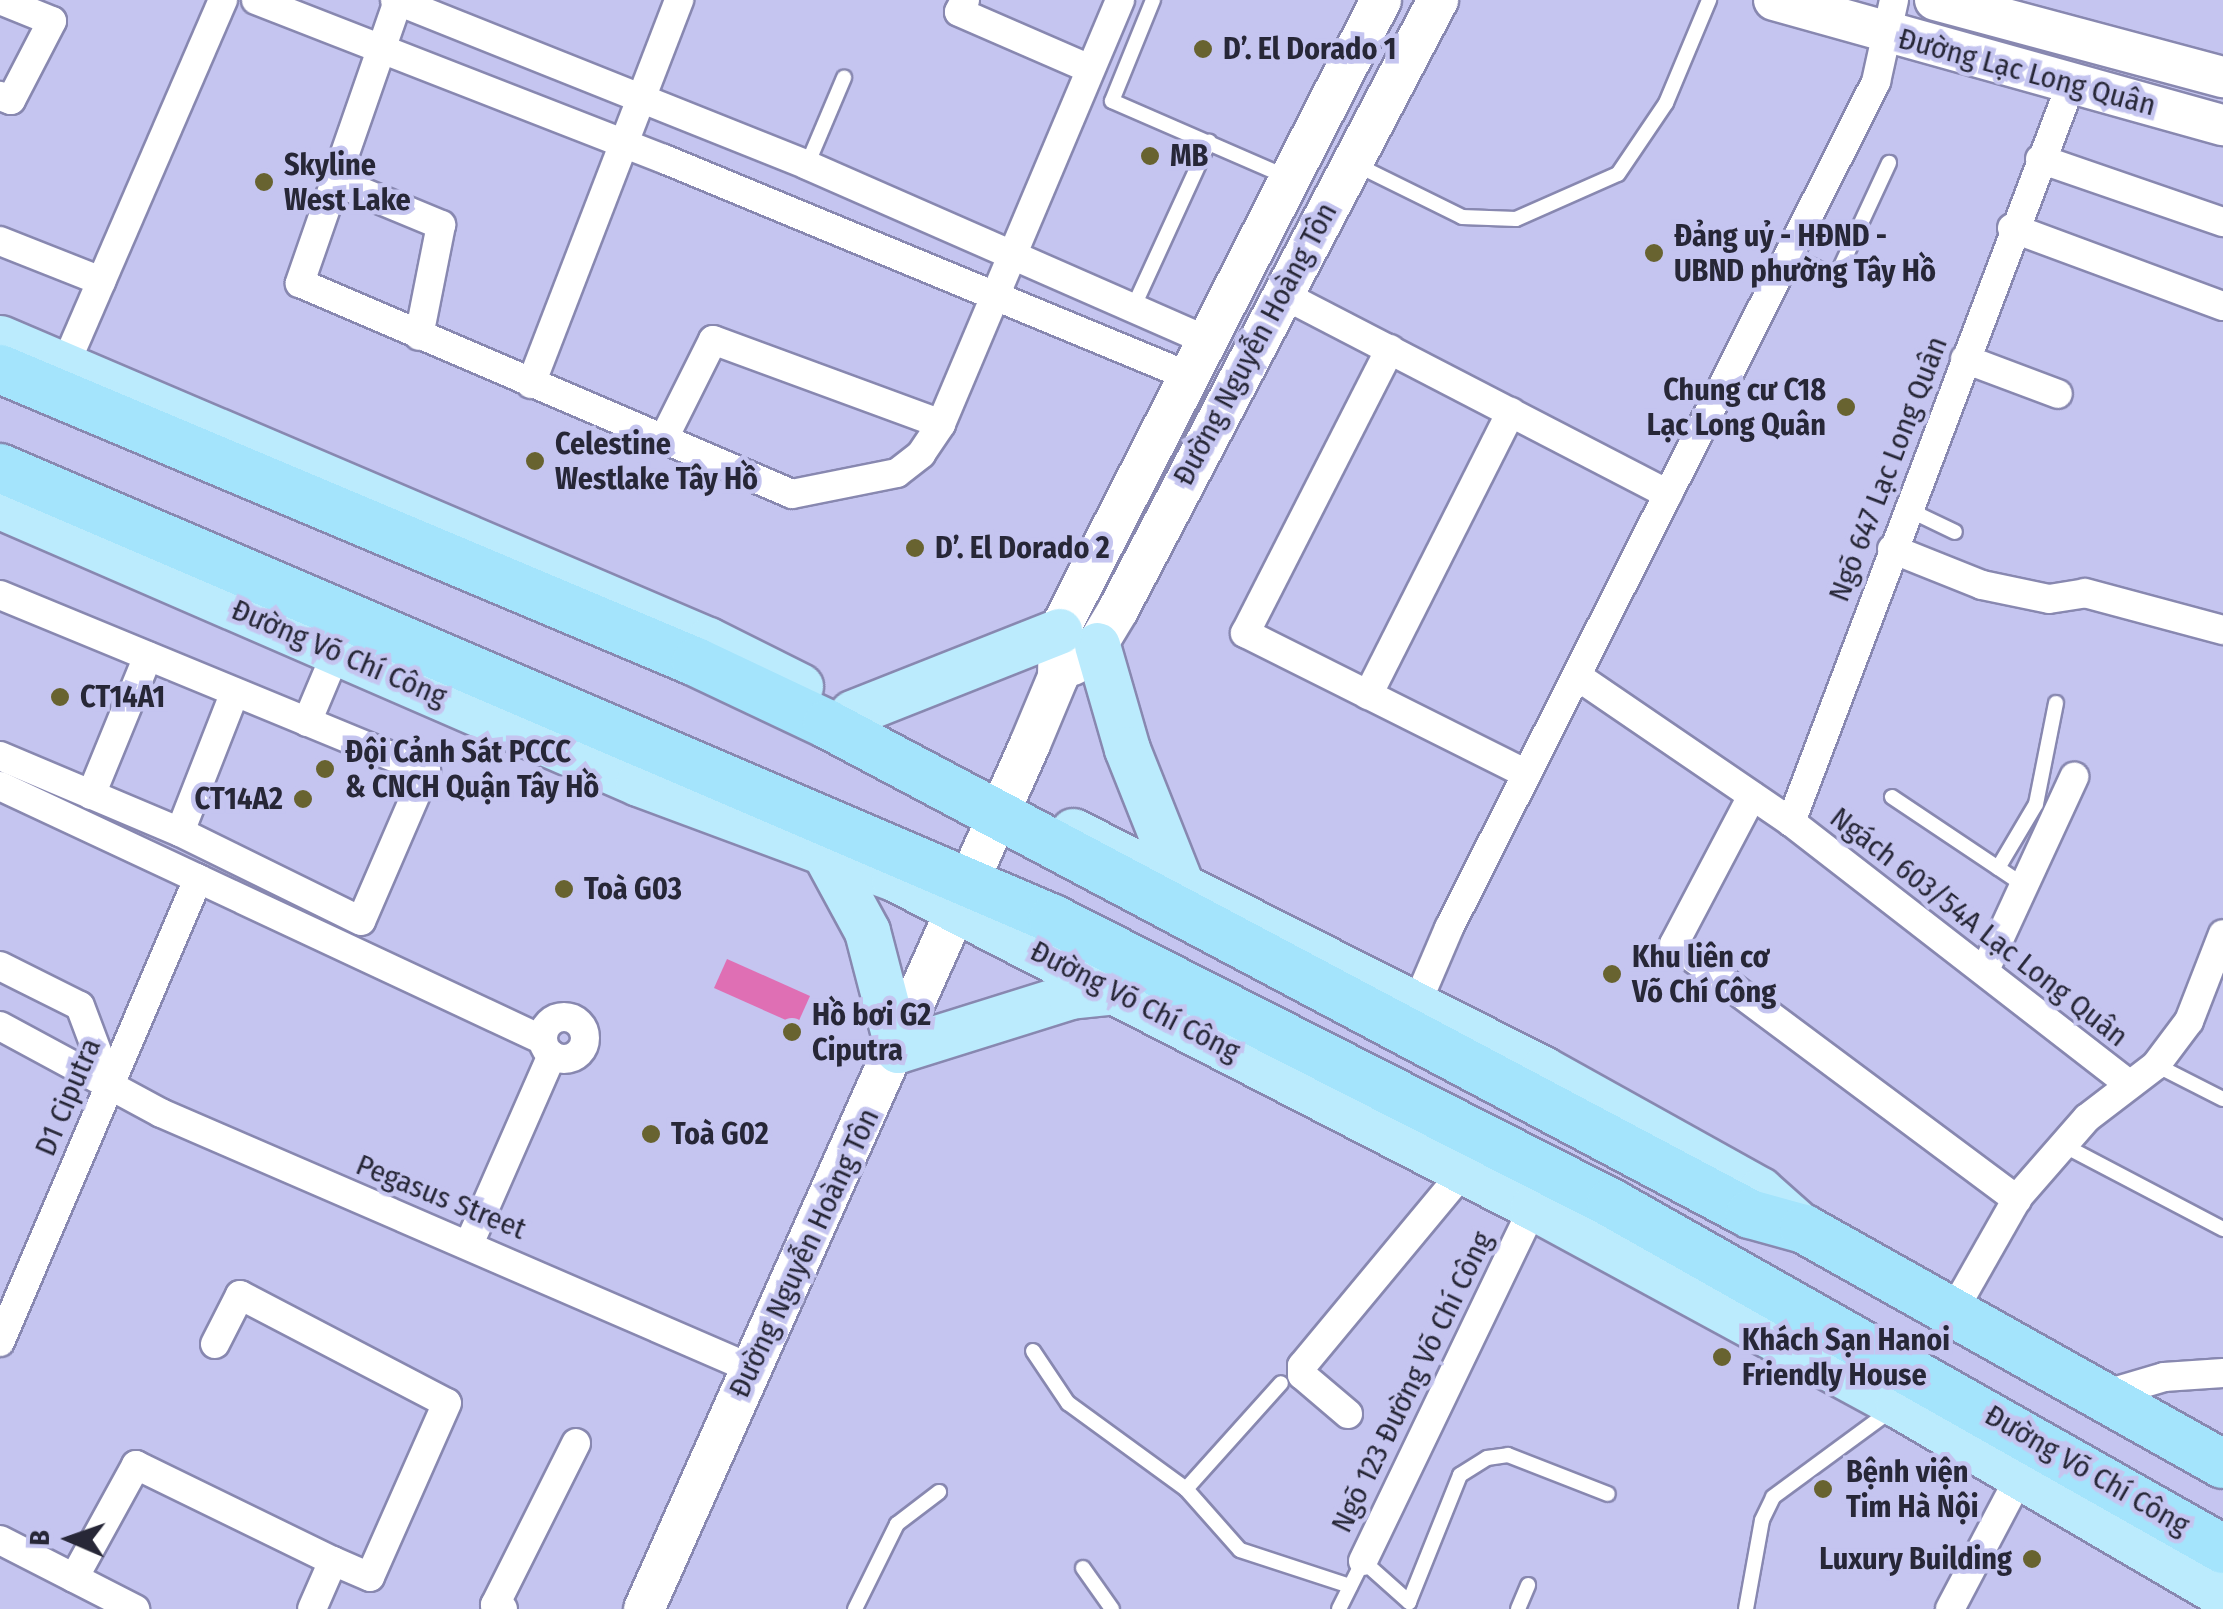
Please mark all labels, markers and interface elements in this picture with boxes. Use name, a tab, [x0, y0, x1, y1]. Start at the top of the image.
street label: Đường Lạc Long Quân	[1894, 20, 2160, 124]
place label: D’. El Dorado 1	[1223, 31, 1396, 67]
marker: D’. El Dorado 1	[1192, 38, 1214, 60]
place label: MB	[1170, 138, 1208, 174]
marker: MB	[1139, 145, 1161, 167]
place label: Skyline West Lake	[284, 147, 411, 218]
marker: Skyline West Lake	[253, 171, 275, 193]
street label: Đường Nguyễn Hoàng Tôn	[1165, 197, 1345, 491]
place label: Đảng uỷ - HĐND - UBND phường Tây Hồ	[1674, 218, 1936, 288]
marker: Đảng uỷ - HĐND - UBND phường Tây Hồ	[1643, 242, 1665, 264]
street label: Ngõ 647 Lạc Long Quân	[1821, 331, 1955, 607]
place label: Chung cư C18 Lạc Long Quân	[1647, 372, 1826, 442]
marker: Chung cư C18 Lạc Long Quân	[1835, 396, 1857, 418]
place label: Celestine Westlake Tây Hồ	[555, 426, 758, 496]
marker: Celestine Westlake Tây Hồ	[524, 450, 546, 472]
place label: D’. El Dorado 2	[935, 530, 1110, 566]
marker: D’. El Dorado 2	[904, 537, 926, 559]
street label: Đường Võ Chí Công	[226, 591, 452, 715]
place label: CT14A1	[80, 679, 165, 715]
marker: CT14A1	[49, 686, 71, 708]
place label: Đội Cảnh Sát PCCC & CNCH Quận Tây Hồ	[345, 734, 599, 804]
marker: Đội Cảnh Sát PCCC & CNCH Quận Tây Hồ	[314, 758, 336, 780]
place label: CT14A2	[195, 781, 283, 817]
marker: CT14A2	[292, 788, 314, 810]
street label: Ngách 603/54A Lạc Long Quân	[1823, 800, 2135, 1054]
place label: Toà G03	[584, 871, 682, 907]
marker: Toà G03	[553, 878, 575, 900]
street label: Đường Võ Chí Công	[1024, 933, 1246, 1069]
place label: Khu liên cơ Võ Chí Công	[1632, 939, 1776, 1010]
marker: Khu liên cơ Võ Chí Công	[1601, 963, 1623, 985]
place label: Hồ bơi G2 Ciputra	[812, 997, 931, 1068]
marker: Hồ bơi G2 Ciputra	[781, 1021, 803, 1043]
street label: D1 Ciputra	[27, 1033, 109, 1161]
street label: Đường Nguyễn Hoàng Tôn	[721, 1103, 887, 1403]
place label: Toà G02	[671, 1116, 769, 1152]
marker: Toà G02	[640, 1123, 662, 1145]
street label: Pegasus Street	[351, 1147, 531, 1247]
street label: Ngõ 123 Đường Võ Chí Công	[1323, 1226, 1501, 1538]
place label: Khách Sạn Hanoi Friendly House	[1742, 1322, 1950, 1392]
marker: Khách Sạn Hanoi Friendly House	[1711, 1346, 1733, 1368]
street label: Đường Võ Chí Công	[1978, 1397, 2196, 1543]
place label: Bệnh viện Tim Hà Nội	[1846, 1454, 1979, 1524]
marker: Bệnh viện Tim Hà Nội	[1810, 1476, 1836, 1502]
north arrow	[20, 1489, 120, 1589]
text: B	[23, 1530, 56, 1546]
place label: Luxury Building	[1819, 1541, 2012, 1577]
marker: Luxury Building	[2021, 1548, 2043, 1570]

